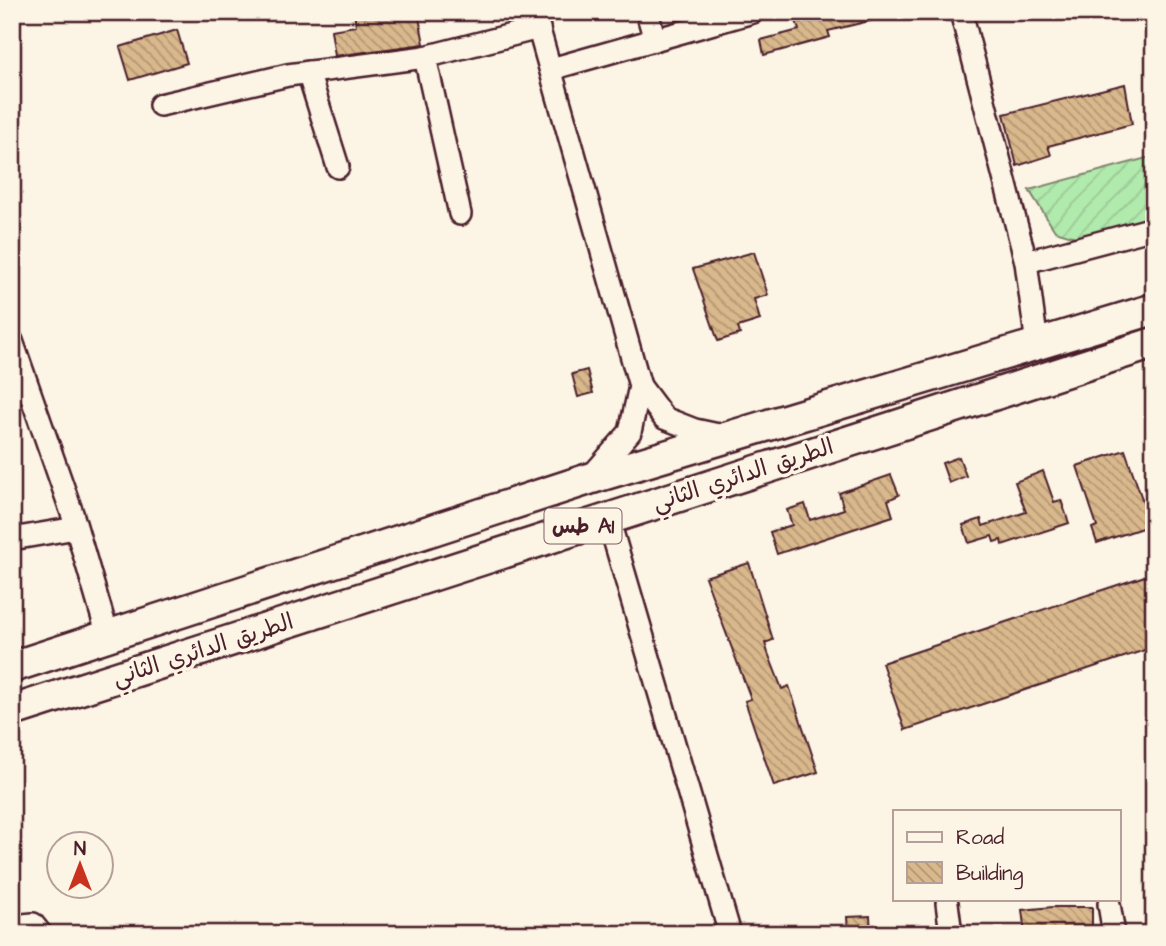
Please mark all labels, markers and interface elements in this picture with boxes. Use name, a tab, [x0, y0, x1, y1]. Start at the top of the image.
street label: الطريق الدائري الثاني	[648, 431, 839, 523]
road number: طس A1	[544, 508, 622, 544]
street label: الطريق الدائري الثاني	[108, 606, 299, 698]
legend	[893, 810, 1120, 900]
text: Road	[956, 823, 1004, 852]
north arrow	[46, 830, 116, 900]
text: N	[74, 836, 86, 863]
text: Building	[956, 859, 1024, 890]

